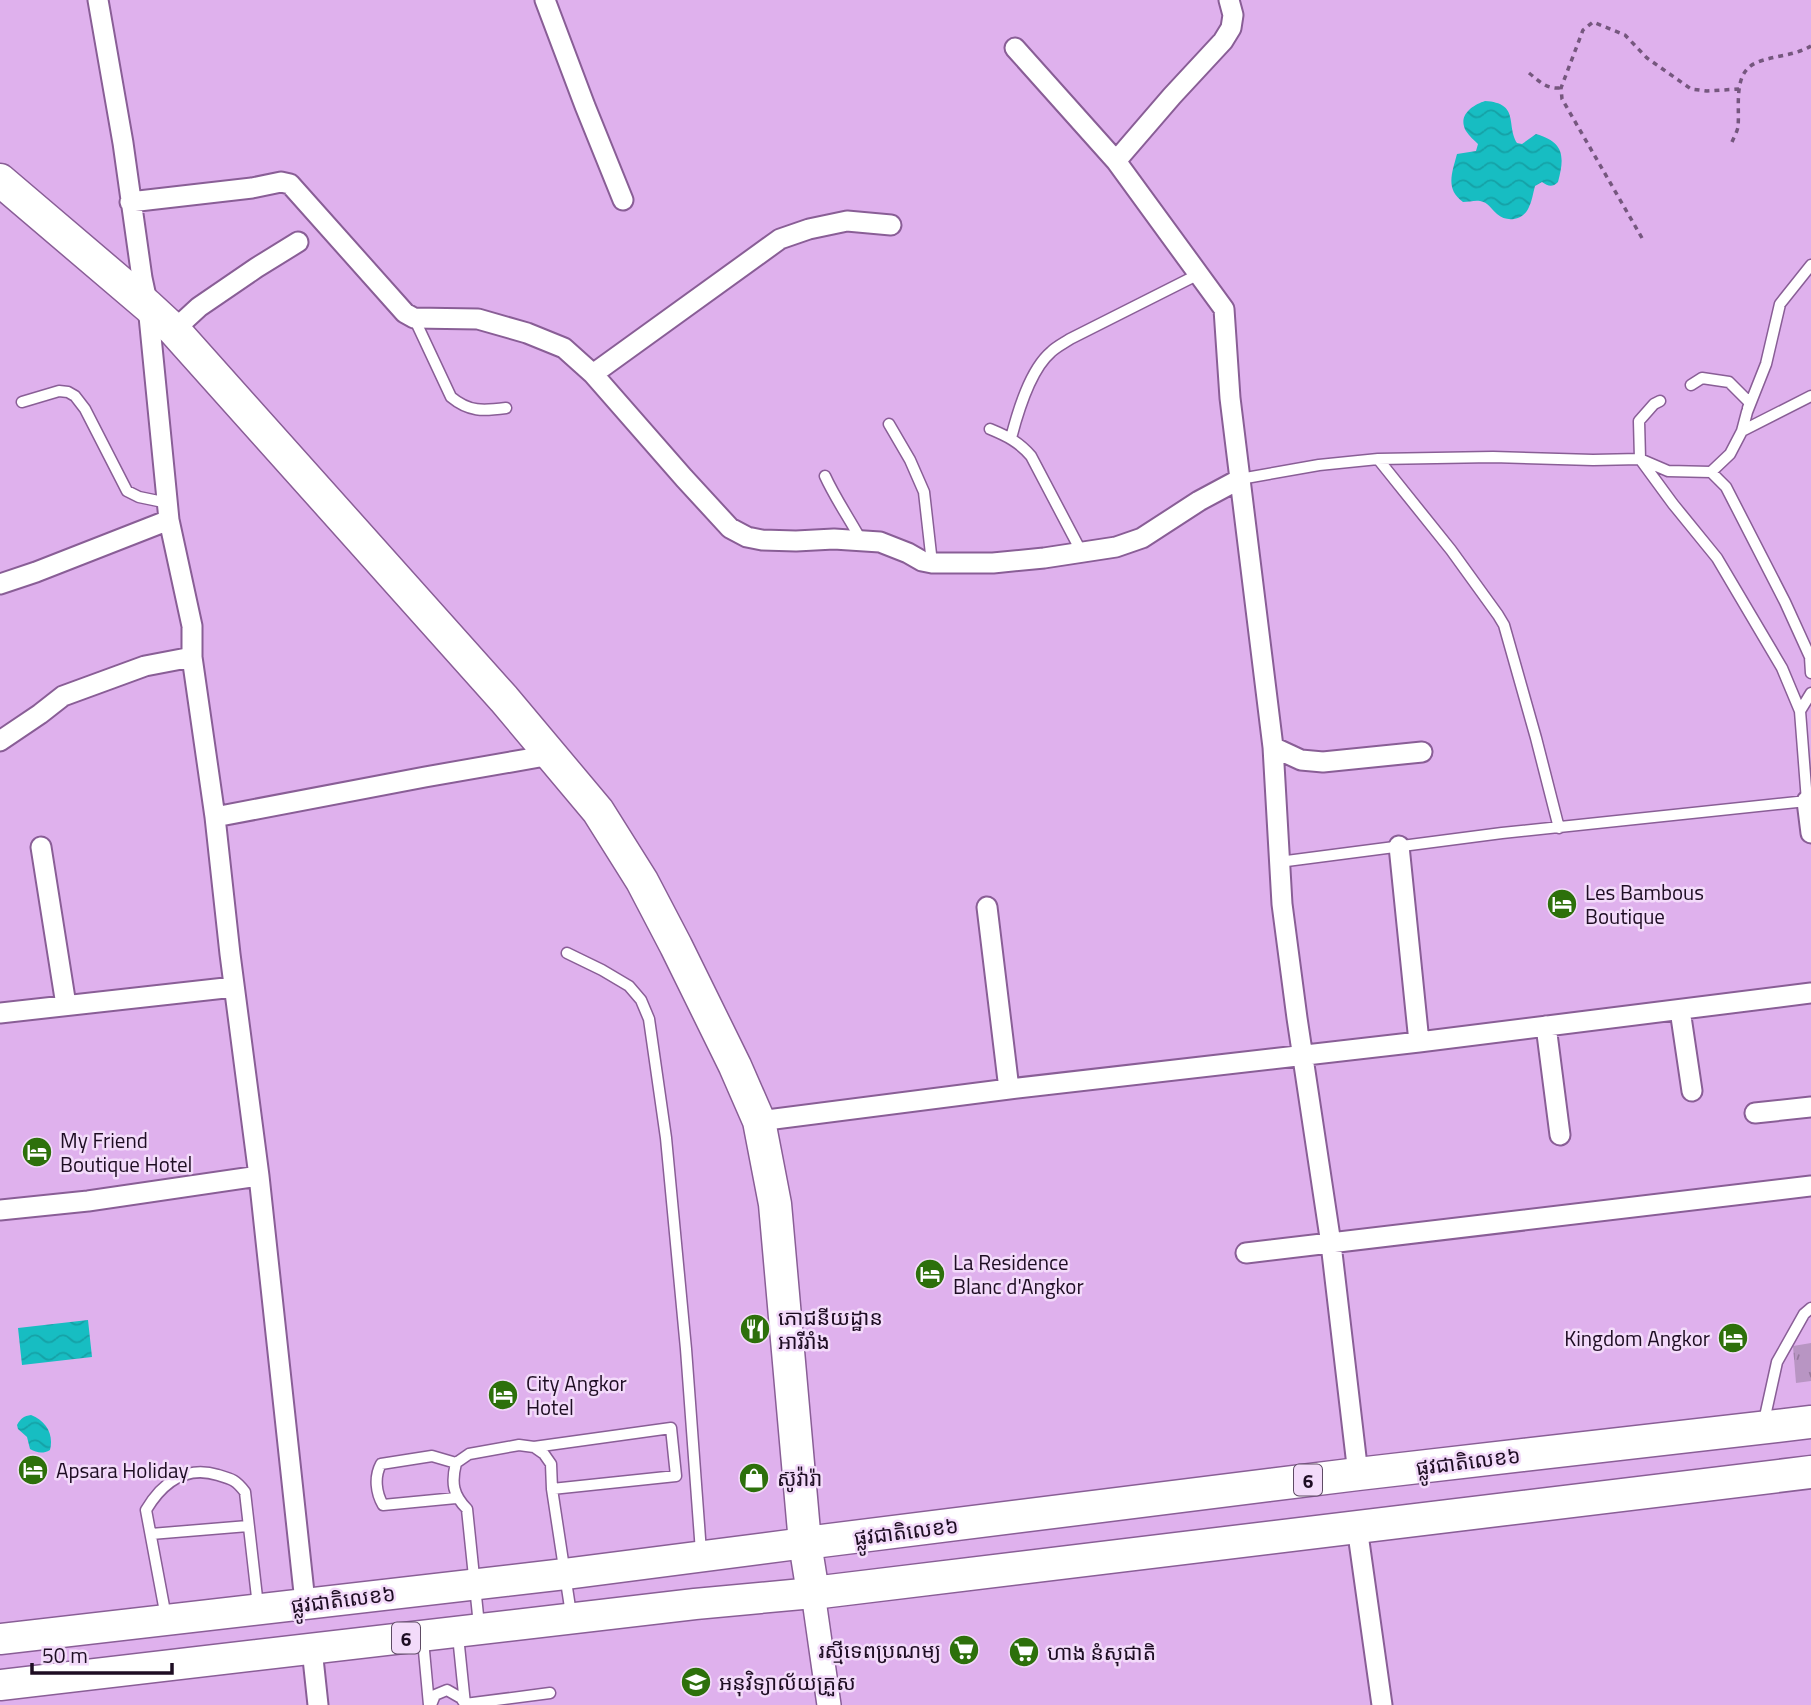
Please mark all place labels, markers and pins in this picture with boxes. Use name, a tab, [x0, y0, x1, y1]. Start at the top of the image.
place label: Les Bambous Boutique	[1585, 876, 1704, 932]
hotel icon: Les Bambous Boutique	[1545, 887, 1579, 921]
place label: My Friend Boutique Hotel	[60, 1124, 192, 1180]
hotel icon: My Friend Boutique Hotel	[20, 1135, 54, 1169]
place label: La Residence Blanc d'Angkor	[953, 1246, 1084, 1302]
hotel icon: La Residence Blanc d'Angkor	[913, 1257, 947, 1291]
place label: ភោជនីយដ្ឋាន អារីរាំង	[778, 1301, 883, 1357]
restaurant icon: ភោជនីយដ្ឋាន អារីរាំង	[738, 1312, 772, 1346]
hotel icon: Kingdom Angkor	[1716, 1321, 1750, 1355]
place label: Kingdom Angkor	[1564, 1322, 1710, 1354]
place label: City Angkor Hotel	[526, 1367, 627, 1423]
hotel icon: City Angkor Hotel	[486, 1378, 520, 1412]
hotel icon: Apsara Holiday	[16, 1453, 50, 1487]
place label: Apsara Holiday	[56, 1454, 189, 1486]
shop icon: ស៊ូវ៉ារ៉ា	[737, 1461, 771, 1495]
place label: ស៊ូវ៉ារ៉ា	[777, 1462, 822, 1494]
supermarket icon: រស្មីទេពប្រណម្យ	[947, 1633, 981, 1667]
place label: រស្មីទេពប្រណម្យ	[819, 1634, 941, 1666]
supermarket icon: ហាង នំសុជាតិ	[1007, 1635, 1041, 1669]
place label: ហាង នំសុជាតិ	[1047, 1636, 1156, 1668]
school or university icon: អនុវិទ្យាល័យគ្រួស	[679, 1665, 713, 1699]
place label: អនុវិទ្យាល័យគ្រួស	[719, 1666, 856, 1698]

